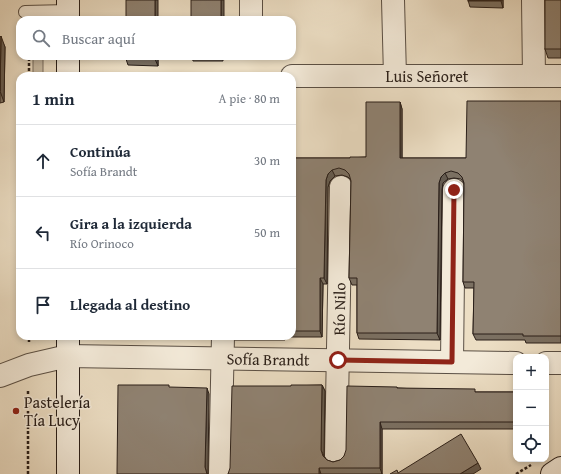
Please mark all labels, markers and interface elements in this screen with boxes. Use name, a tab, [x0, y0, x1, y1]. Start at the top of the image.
search box	[16, 16, 296, 60]
icon: search	[30, 27, 52, 49]
text: Buscar aquí	[62, 28, 135, 49]
street label: Luis Señoret	[386, 64, 469, 88]
text: 1 min	[32, 86, 74, 111]
text: A pie · 80 m	[219, 89, 280, 108]
text: Continúa	[70, 141, 131, 162]
icon: ahead	[32, 150, 54, 172]
text: 30 m	[254, 151, 280, 170]
text: Sofía Brandt	[70, 162, 137, 181]
route end	[445, 181, 463, 199]
text: Gira a la izquierda	[70, 213, 192, 234]
icon: left	[32, 222, 54, 244]
text: 50 m	[254, 223, 280, 242]
text: Río Orinoco	[70, 234, 134, 253]
street label: Río Nilo	[327, 282, 351, 336]
icon: arrive	[32, 294, 54, 316]
text: Llegada al destino	[70, 294, 190, 315]
street label: Sofía Brandt	[226, 346, 310, 372]
route start	[329, 351, 347, 369]
map controls	[513, 354, 549, 462]
button: +	[513, 354, 549, 390]
place label: Pastelería Tía Lucy	[24, 390, 91, 432]
button: −	[513, 390, 549, 426]
marker: Pastelería Tía Lucy	[11, 406, 21, 416]
button: locate	[513, 426, 549, 462]

